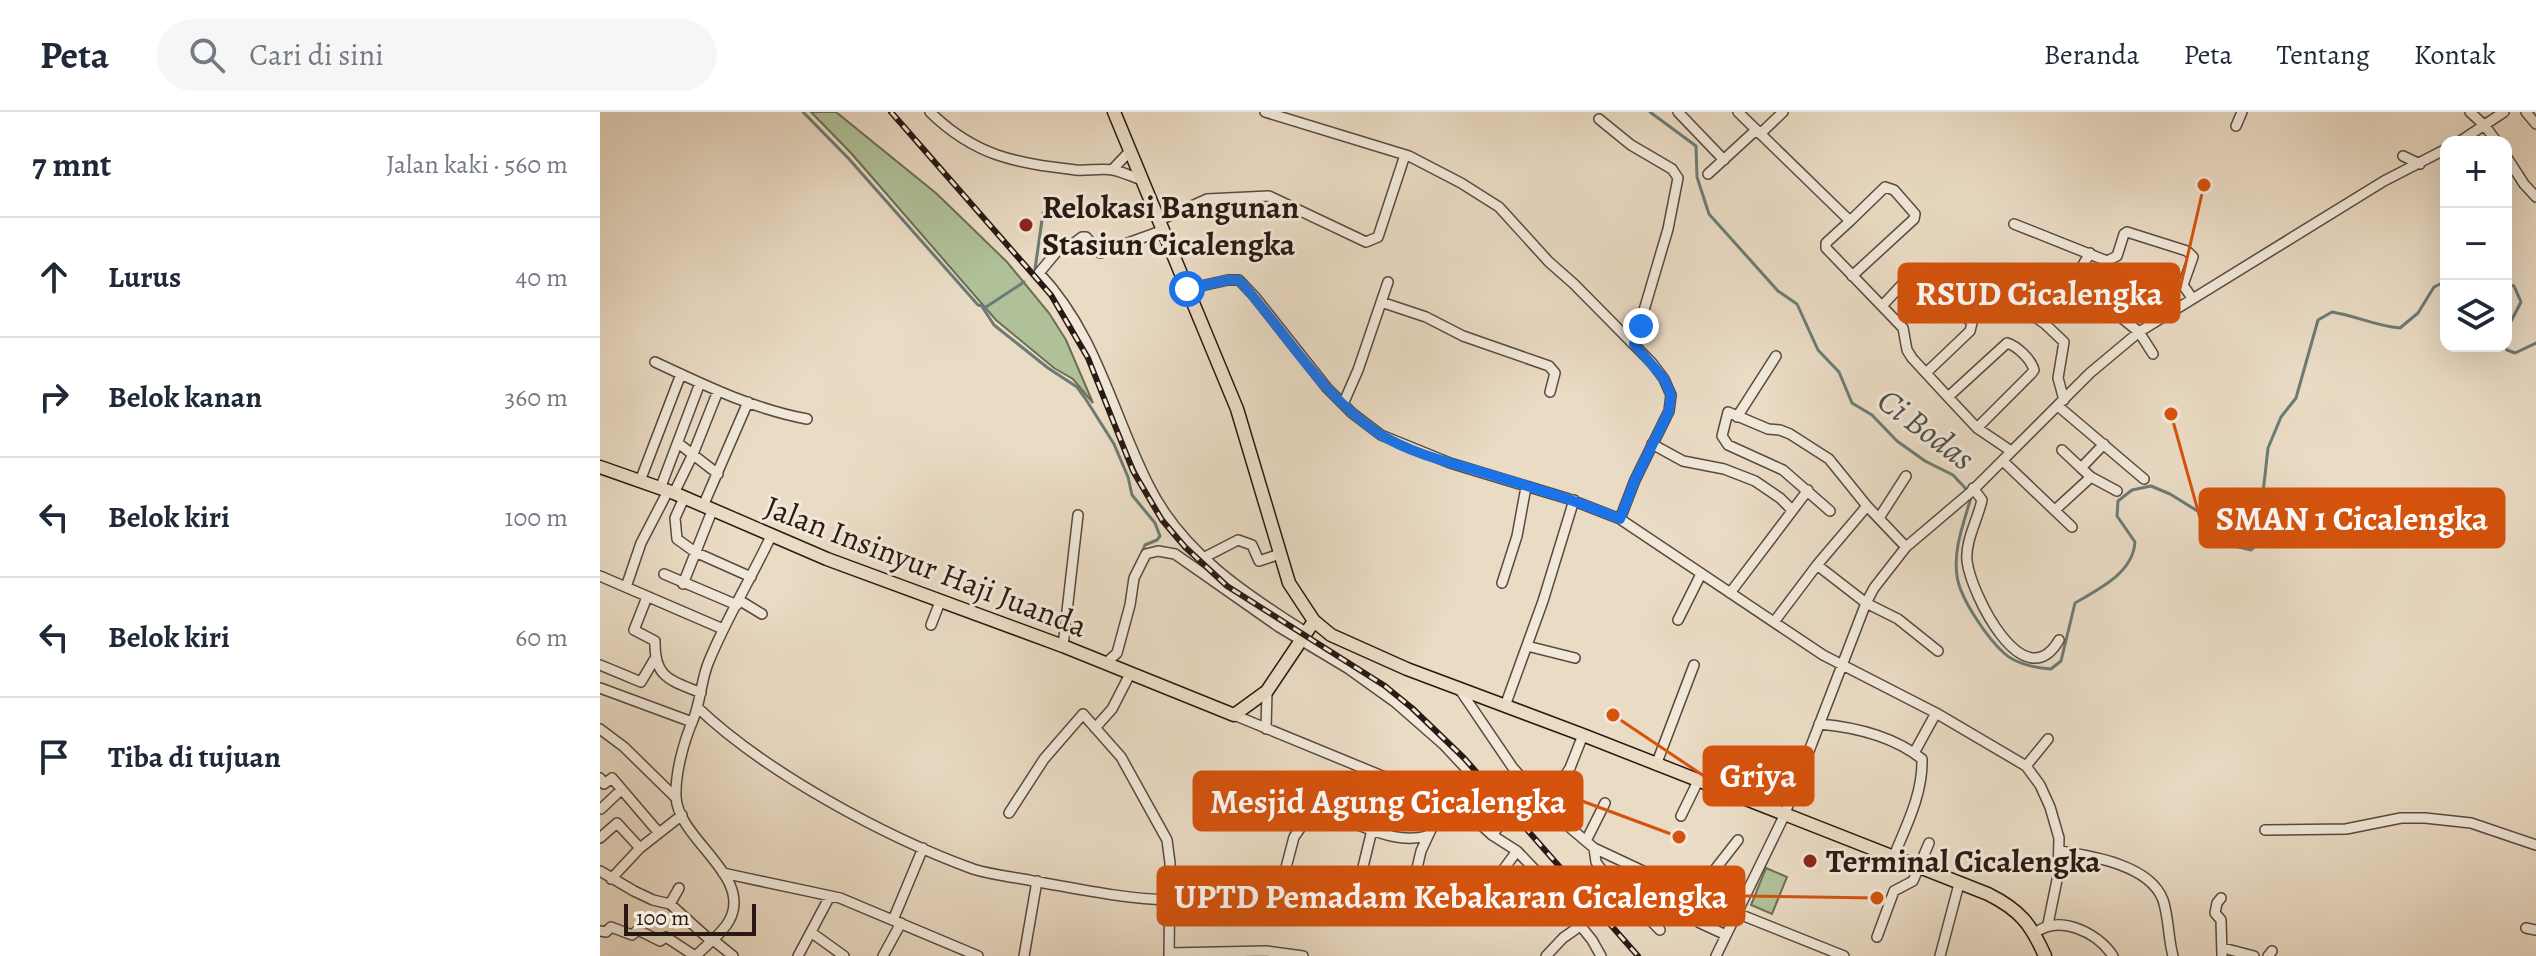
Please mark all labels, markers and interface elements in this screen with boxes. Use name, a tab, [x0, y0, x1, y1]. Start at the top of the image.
search box	[157, 19, 717, 91]
text: Peta	[40, 29, 109, 81]
icon: search	[185, 33, 229, 77]
text: Cari di sini	[249, 35, 384, 75]
text: Beranda	[2044, 36, 2140, 74]
text: Peta	[2184, 36, 2233, 74]
text: Tentang	[2277, 36, 2370, 74]
text: Kontak	[2414, 36, 2496, 74]
map controls	[2440, 136, 2512, 352]
button: +	[2440, 136, 2512, 208]
text: 7 mnt	[32, 141, 111, 188]
text: Jalan kaki · 560 m	[386, 147, 568, 182]
place label: Relokasi Bangunan Stasiun Cicalengka	[1042, 185, 1299, 266]
button: −	[2440, 208, 2512, 280]
marker: Relokasi Bangunan Stasiun Cicalengka	[1017, 216, 1035, 234]
icon: ahead	[32, 255, 76, 299]
text: Lurus	[108, 257, 181, 297]
text: 40 m	[516, 260, 568, 295]
callout: RSUD Cicalengka	[1899, 264, 2179, 322]
text: RSUD Cicalengka	[1915, 270, 2163, 317]
route start	[1169, 271, 1205, 307]
button: layers	[2440, 280, 2512, 352]
route end	[1623, 308, 1659, 344]
icon: right	[32, 375, 76, 419]
text: Belok kanan	[108, 377, 262, 417]
water label: Ci Bodas	[1868, 377, 1985, 481]
text: 360 m	[505, 380, 568, 415]
street label: Jalan Insinyur Haji Juanda	[759, 484, 1094, 648]
callout: SMAN 1 Cicalengka	[2200, 489, 2504, 547]
icon: left	[32, 495, 76, 539]
text: SMAN 1 Cicalengka	[2216, 495, 2489, 542]
text: Belok kiri	[108, 497, 230, 537]
text: 100 m	[505, 500, 568, 535]
icon: left	[32, 615, 76, 659]
text: Belok kiri	[108, 617, 230, 657]
text: 60 m	[515, 620, 568, 655]
icon: arrive	[32, 735, 76, 779]
text: Tiba di tujuan	[108, 737, 281, 777]
callout: Griya	[1704, 747, 1813, 805]
text: Griya	[1719, 752, 1797, 799]
callout: Mesjid Agung Cicalengka	[1194, 772, 1582, 830]
text: Mesjid Agung Cicalengka	[1210, 778, 1567, 825]
place label: Terminal Cicalengka	[1826, 839, 2101, 883]
marker: Terminal Cicalengka	[1801, 852, 1819, 870]
callout: UPTD Pemadam Kebakaran Cicalengka	[1158, 867, 1744, 925]
text: UPTD Pemadam Kebakaran Cicalengka	[1174, 873, 1729, 920]
scale bar	[624, 900, 756, 936]
text: 100 m	[636, 903, 690, 933]

